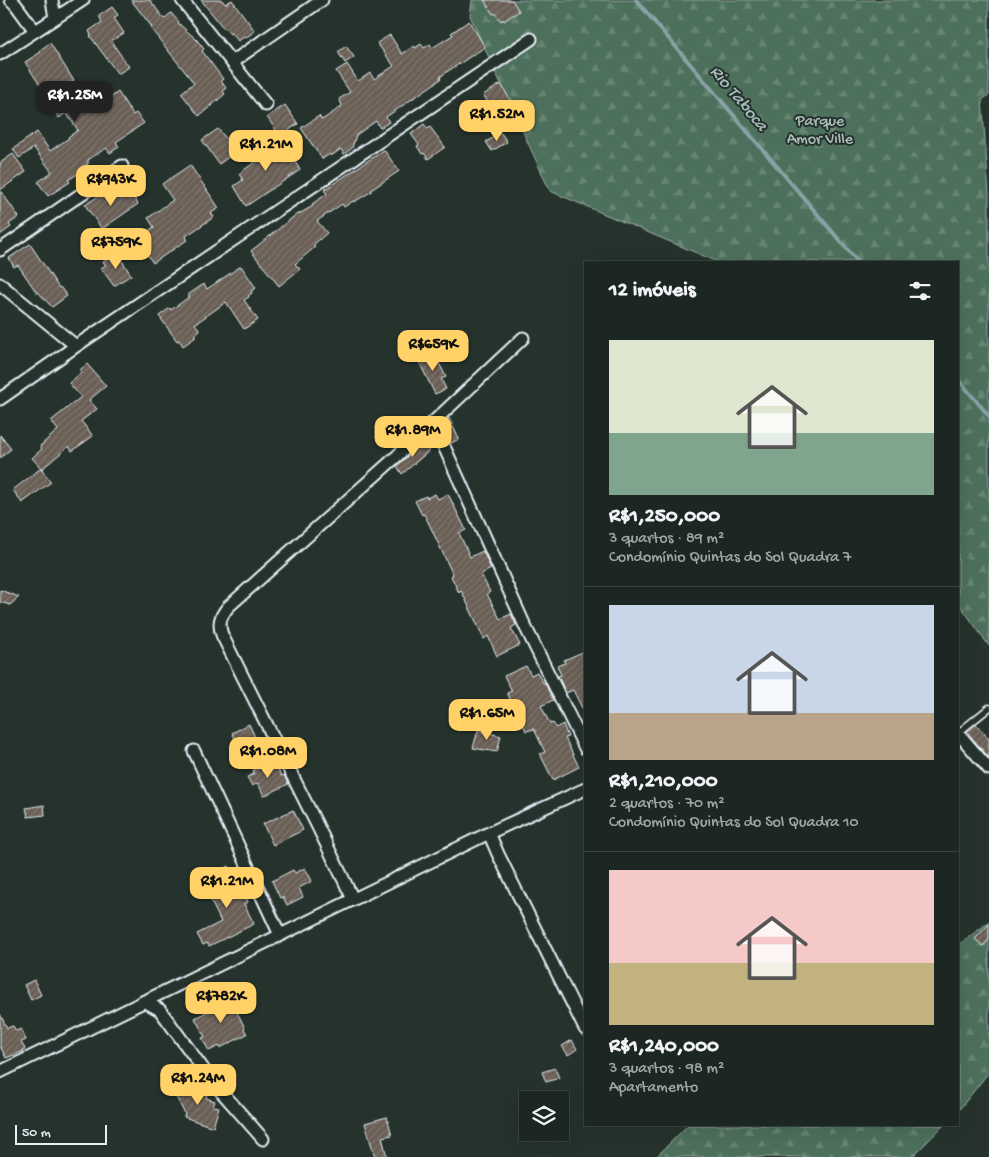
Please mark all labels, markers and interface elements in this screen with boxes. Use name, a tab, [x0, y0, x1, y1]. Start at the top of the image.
water label: Rio Taboca	[705, 62, 772, 137]
pin: R$1.25M	[29, 80, 121, 123]
text: R$1.25M	[48, 87, 102, 106]
pin: R$1.52M	[451, 100, 543, 142]
text: R$1.52M	[470, 106, 524, 125]
park label: Parque Amor Ville	[787, 113, 854, 150]
pin: R$1.21M	[220, 130, 312, 172]
text: R$1.21M	[240, 136, 292, 155]
pin: R$943K	[70, 164, 152, 207]
text: R$943K	[87, 171, 135, 190]
pin: R$759K	[75, 228, 157, 270]
text: R$759K	[91, 234, 141, 253]
icon: filters	[906, 277, 934, 305]
text: 12 imóveis	[609, 279, 696, 304]
pin: R$659K	[392, 330, 474, 372]
text: R$659K	[409, 336, 457, 355]
icon: home	[727, 372, 817, 462]
pin: R$1.89M	[367, 416, 459, 458]
text: R$1.89M	[386, 422, 440, 441]
text: R$1,250,000	[609, 505, 720, 530]
text: 3 quartos · 89 m²	[609, 530, 724, 549]
text: Condomínio Quintas do Sol Quadra 7	[609, 549, 851, 568]
icon: home	[727, 638, 817, 728]
pin: R$1.65M	[441, 698, 533, 741]
text: R$1.65M	[460, 705, 514, 724]
pin: R$1.08M	[222, 736, 314, 779]
text: R$1.08M	[240, 743, 296, 762]
text: R$1,210,000	[609, 770, 718, 795]
text: 2 quartos · 70 m²	[609, 795, 724, 814]
text: Condomínio Quintas do Sol Quadra 10	[609, 814, 859, 833]
pin: R$1.21M	[181, 866, 273, 909]
text: R$1.21M	[201, 873, 253, 892]
icon: home	[727, 903, 817, 993]
pin: R$782K	[180, 982, 262, 1024]
text: R$782K	[196, 988, 246, 1007]
text: R$1,240,000	[609, 1035, 719, 1060]
text: 3 quartos · 98 m²	[609, 1060, 724, 1079]
pin: R$1.24M	[152, 1064, 244, 1106]
text: R$1.24M	[171, 1070, 225, 1089]
text: Apartamento	[609, 1079, 698, 1098]
map controls	[519, 1091, 569, 1141]
button: layers	[519, 1091, 569, 1141]
scale bar	[15, 1122, 108, 1145]
text: 50 m	[22, 1125, 51, 1142]

